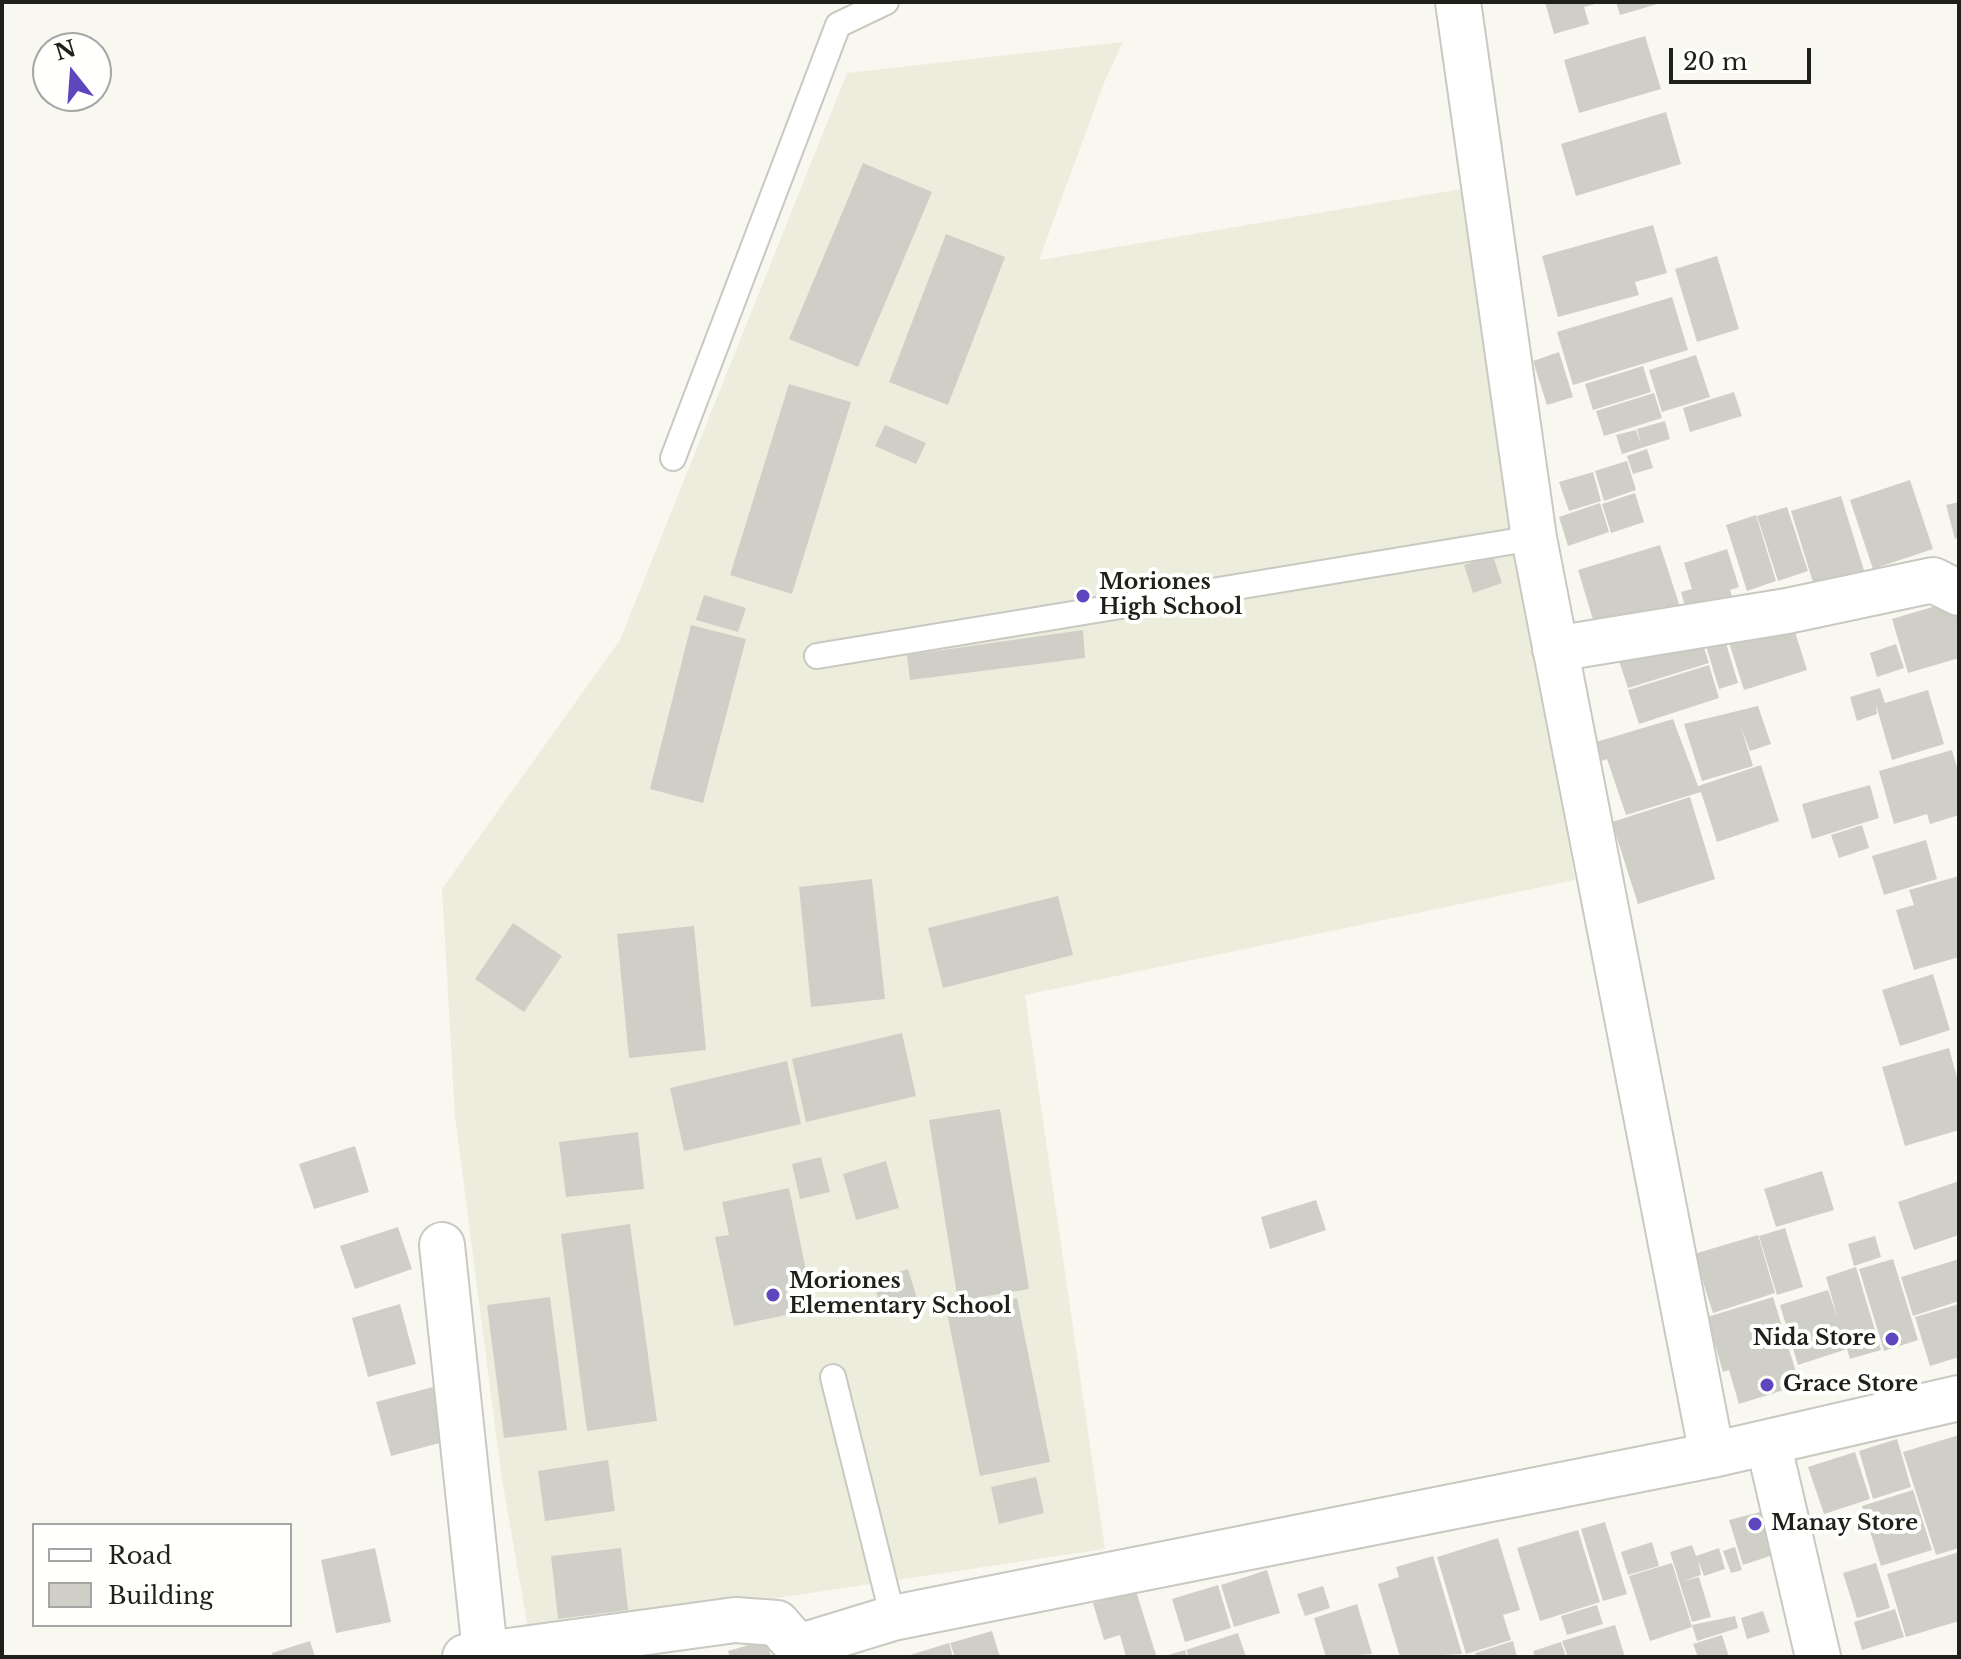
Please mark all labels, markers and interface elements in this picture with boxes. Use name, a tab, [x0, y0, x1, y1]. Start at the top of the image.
north arrow	[32, 32, 112, 112]
scale bar	[1673, 32, 1815, 82]
text: N	[52, 35, 79, 66]
text: 20 m	[1683, 47, 1748, 76]
place label: Moriones High School	[1099, 570, 1242, 622]
marker: Moriones High School	[1074, 587, 1092, 605]
place label: Moriones Elementary School	[789, 1269, 1011, 1320]
marker: Moriones Elementary School	[764, 1286, 782, 1304]
place label: Nida Store	[1753, 1326, 1876, 1352]
marker: Nida Store	[1883, 1330, 1901, 1348]
place label: Grace Store	[1783, 1372, 1918, 1398]
marker: Grace Store	[1758, 1376, 1776, 1394]
place label: Manay Store	[1771, 1511, 1918, 1537]
marker: Manay Store	[1746, 1515, 1764, 1533]
legend	[32, 1523, 292, 1627]
text: Road	[108, 1541, 172, 1570]
text: Building	[108, 1581, 214, 1610]

